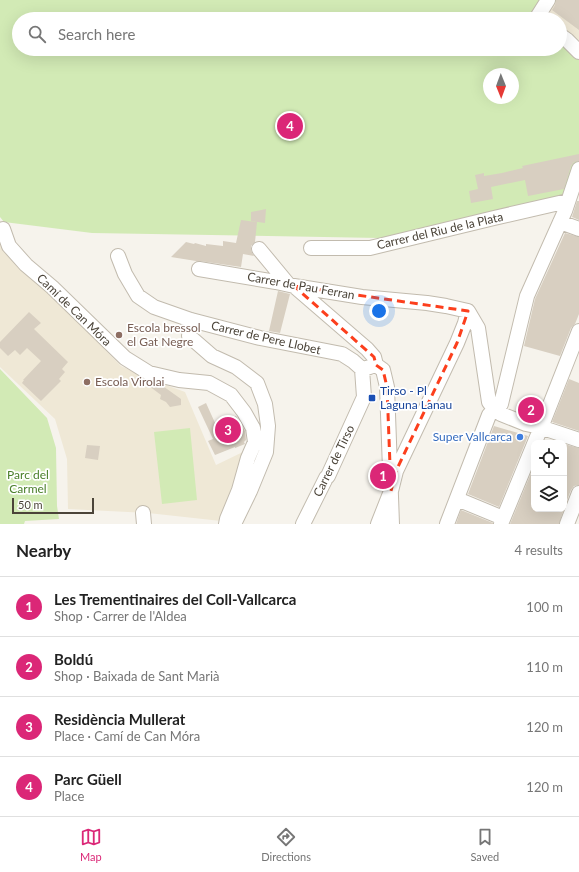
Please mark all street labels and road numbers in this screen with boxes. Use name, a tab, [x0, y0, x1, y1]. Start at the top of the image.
street label: Carrer del Riu de la Plata	[375, 209, 505, 252]
street label: Carrer de Pau Ferran	[246, 269, 356, 302]
street label: Camí de Can Móra	[34, 270, 115, 349]
street label: Carrer de Pere Llobet	[210, 318, 323, 358]
street label: Carrer de Tirso	[310, 422, 357, 499]

